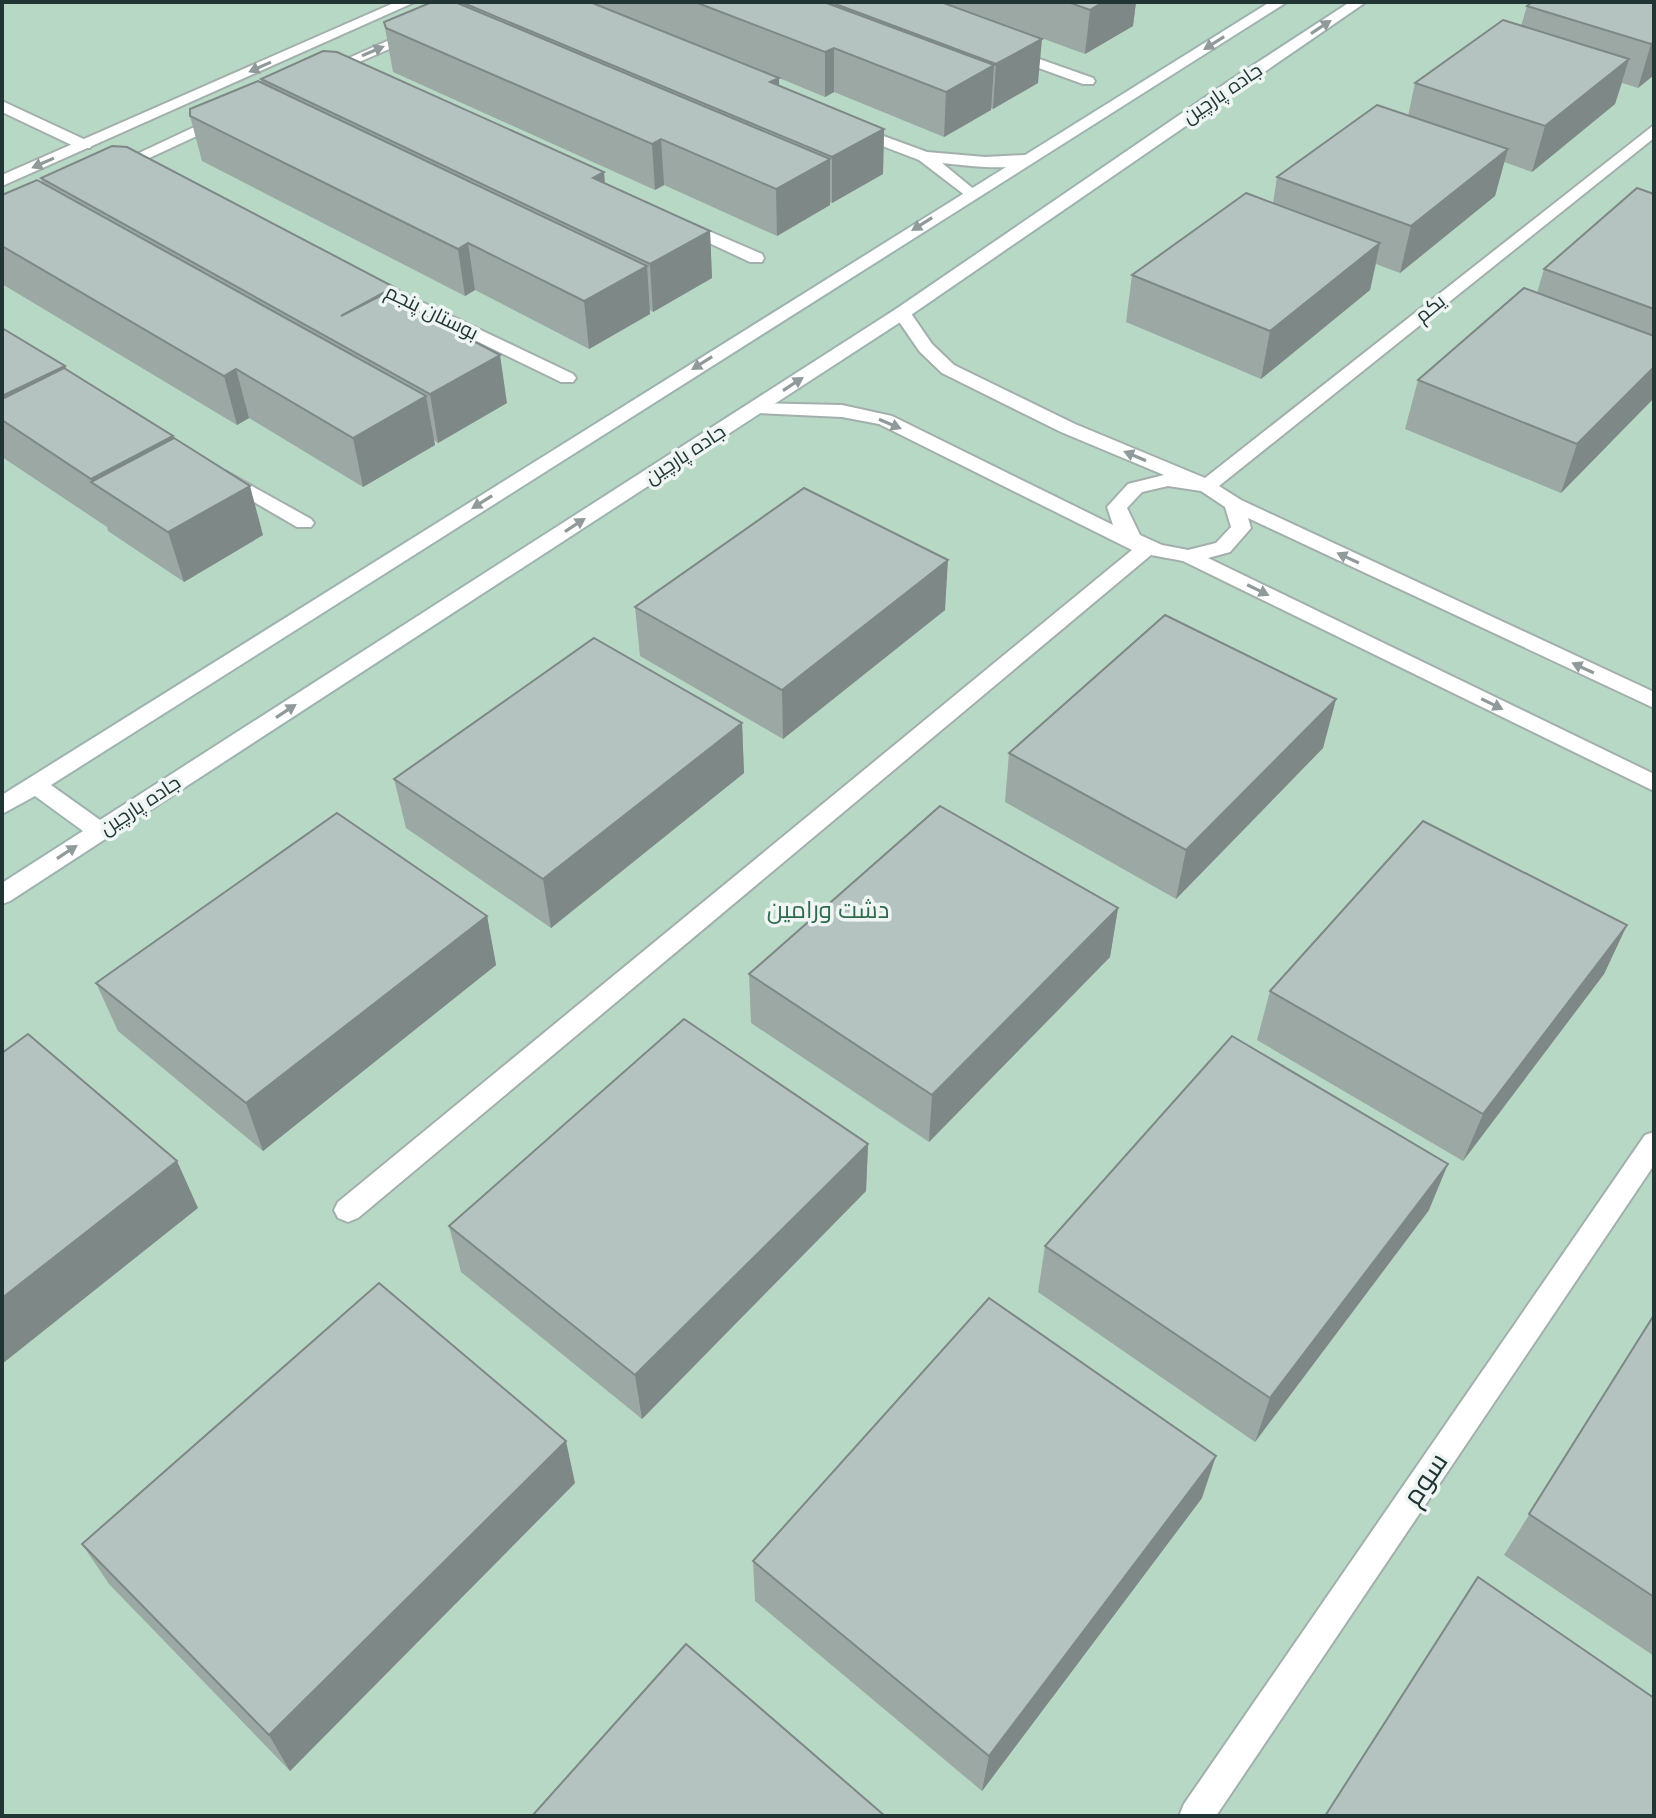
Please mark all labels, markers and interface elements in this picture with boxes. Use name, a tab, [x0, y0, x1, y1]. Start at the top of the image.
one-way arrow	[1311, 19, 1332, 34]
one-way arrow	[1203, 36, 1225, 50]
one-way arrow	[361, 45, 385, 58]
street label: جاده پارچین	[1177, 57, 1267, 129]
one-way arrow	[248, 61, 272, 74]
one-way arrow	[31, 156, 55, 170]
one-way arrow	[911, 217, 933, 231]
street label: بوستان پنجم	[381, 278, 483, 347]
street label: یکم	[1410, 288, 1452, 329]
one-way arrow	[691, 356, 713, 370]
one-way arrow	[783, 377, 804, 392]
one-way arrow	[878, 417, 901, 430]
street label: جاده پارچین	[640, 418, 730, 490]
one-way arrow	[1123, 450, 1146, 463]
one-way arrow	[471, 495, 493, 509]
one-way arrow	[564, 518, 586, 532]
one-way arrow	[1336, 551, 1360, 565]
one-way arrow	[1246, 583, 1269, 597]
one-way arrow	[1572, 661, 1595, 675]
one-way arrow	[1480, 697, 1503, 711]
one-way arrow	[275, 704, 296, 719]
street label: جاده پارچین	[95, 769, 185, 841]
one-way arrow	[57, 845, 78, 860]
park label: دشت ورامین	[767, 894, 889, 925]
street label: سوم	[1394, 1445, 1457, 1513]

